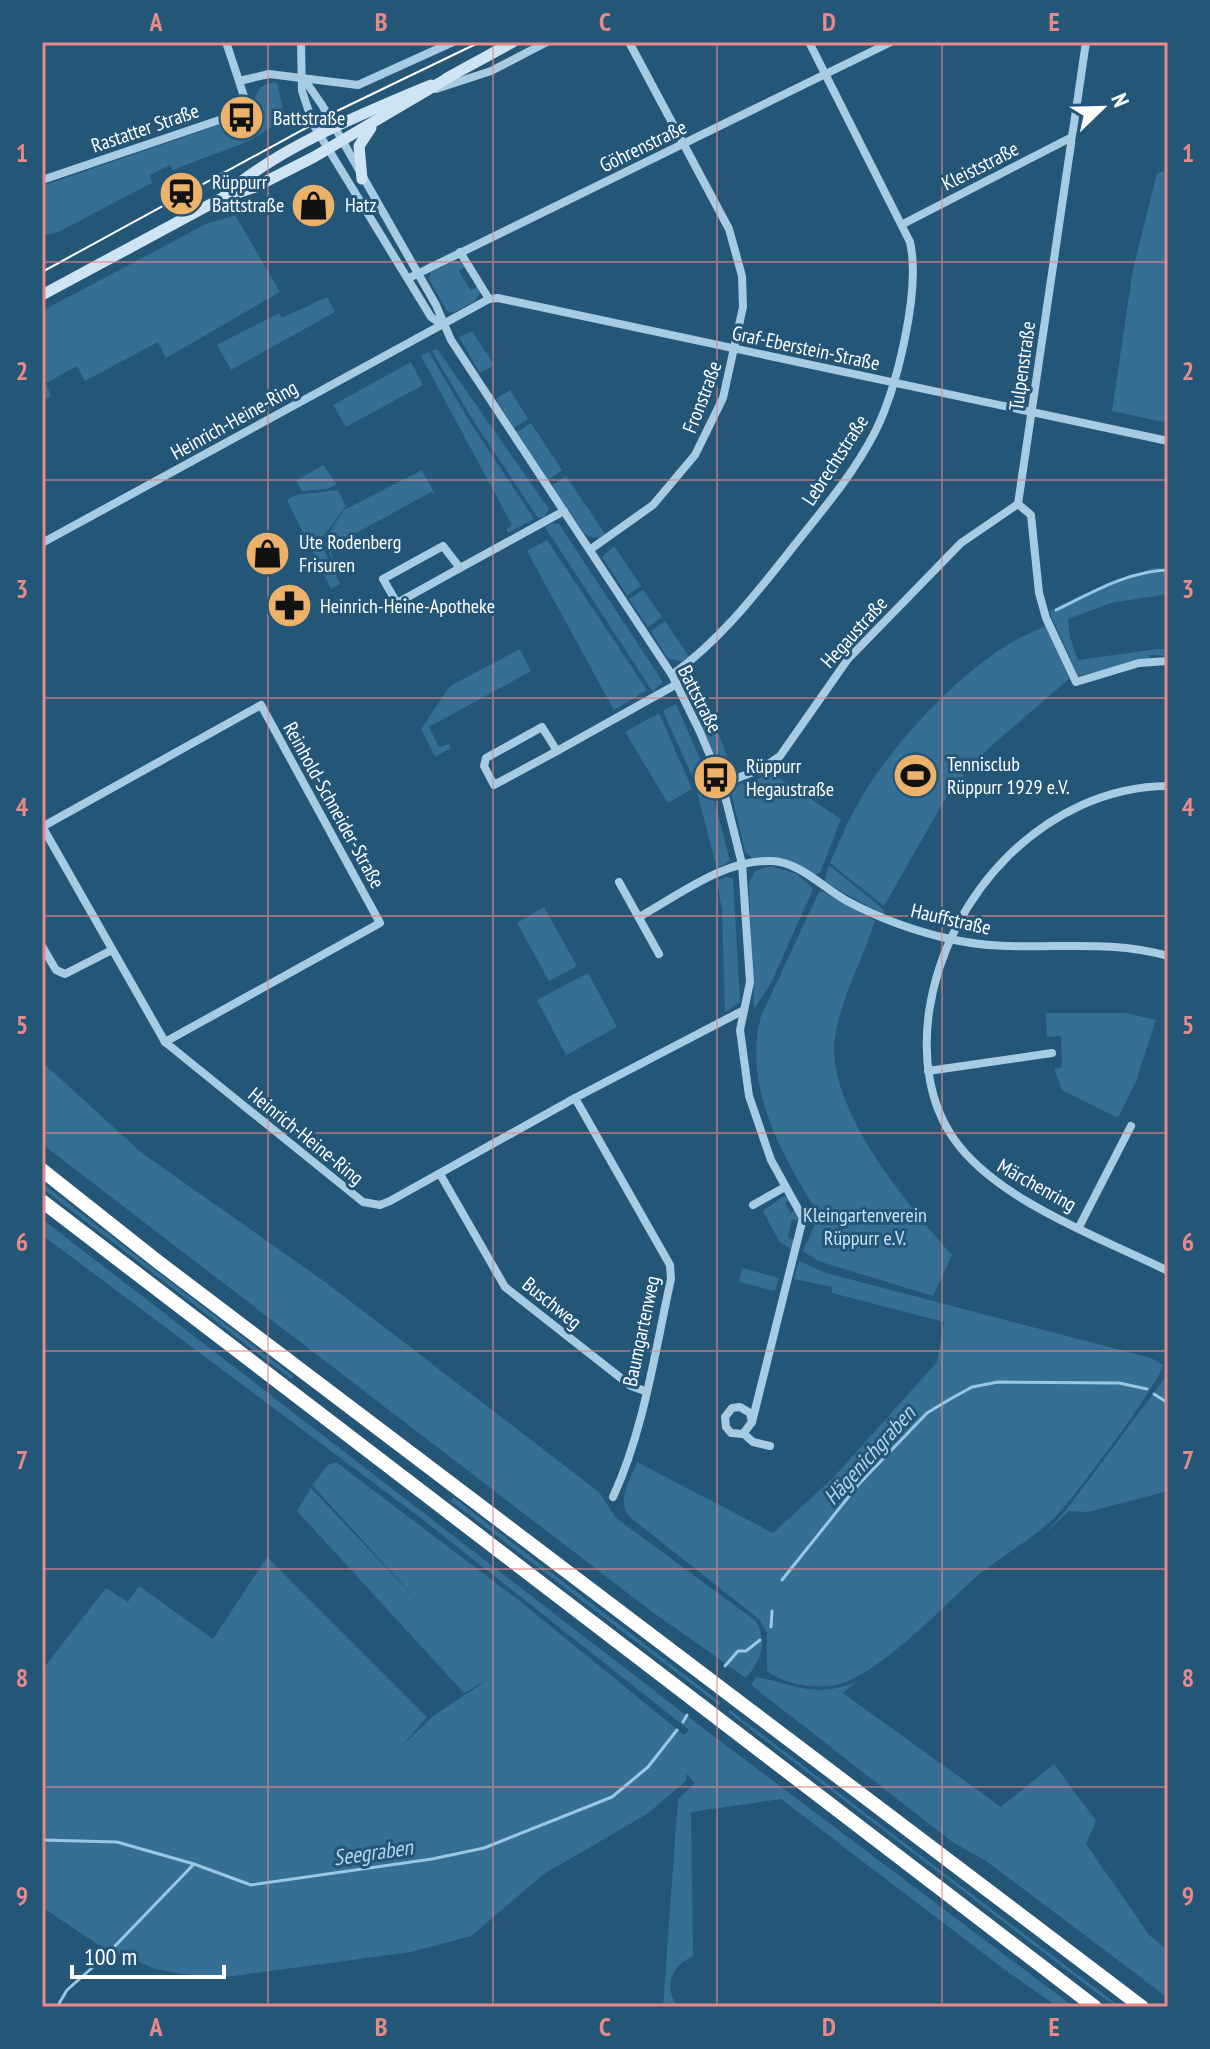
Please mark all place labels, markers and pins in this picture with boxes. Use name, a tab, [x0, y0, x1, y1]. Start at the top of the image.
bus stop icon: Battstraße	[218, 94, 266, 142]
place label: Battstraße	[273, 105, 345, 131]
place label: Rüppurr Battstraße	[212, 169, 284, 218]
station icon: Rüppurr Battstraße	[157, 170, 205, 218]
shop icon: Hatz	[290, 181, 338, 229]
place label: Hatz	[345, 192, 376, 218]
place label: Ute Rodenberg Frisuren	[299, 529, 401, 578]
shop icon: Ute Rodenberg Frisuren	[244, 530, 292, 578]
pharmacy icon: Heinrich-Heine-Apotheke	[265, 582, 313, 630]
place label: Heinrich-Heine-Apotheke	[320, 593, 495, 619]
sports icon: Tennisclub Rüppurr 1929 e.V.	[892, 751, 940, 799]
place label: Tennisclub Rüppurr 1929 e.V.	[947, 751, 1070, 800]
bus stop icon: Rüppurr Hegaustraße	[691, 753, 739, 801]
place label: Rüppurr Hegaustraße	[746, 753, 834, 802]

